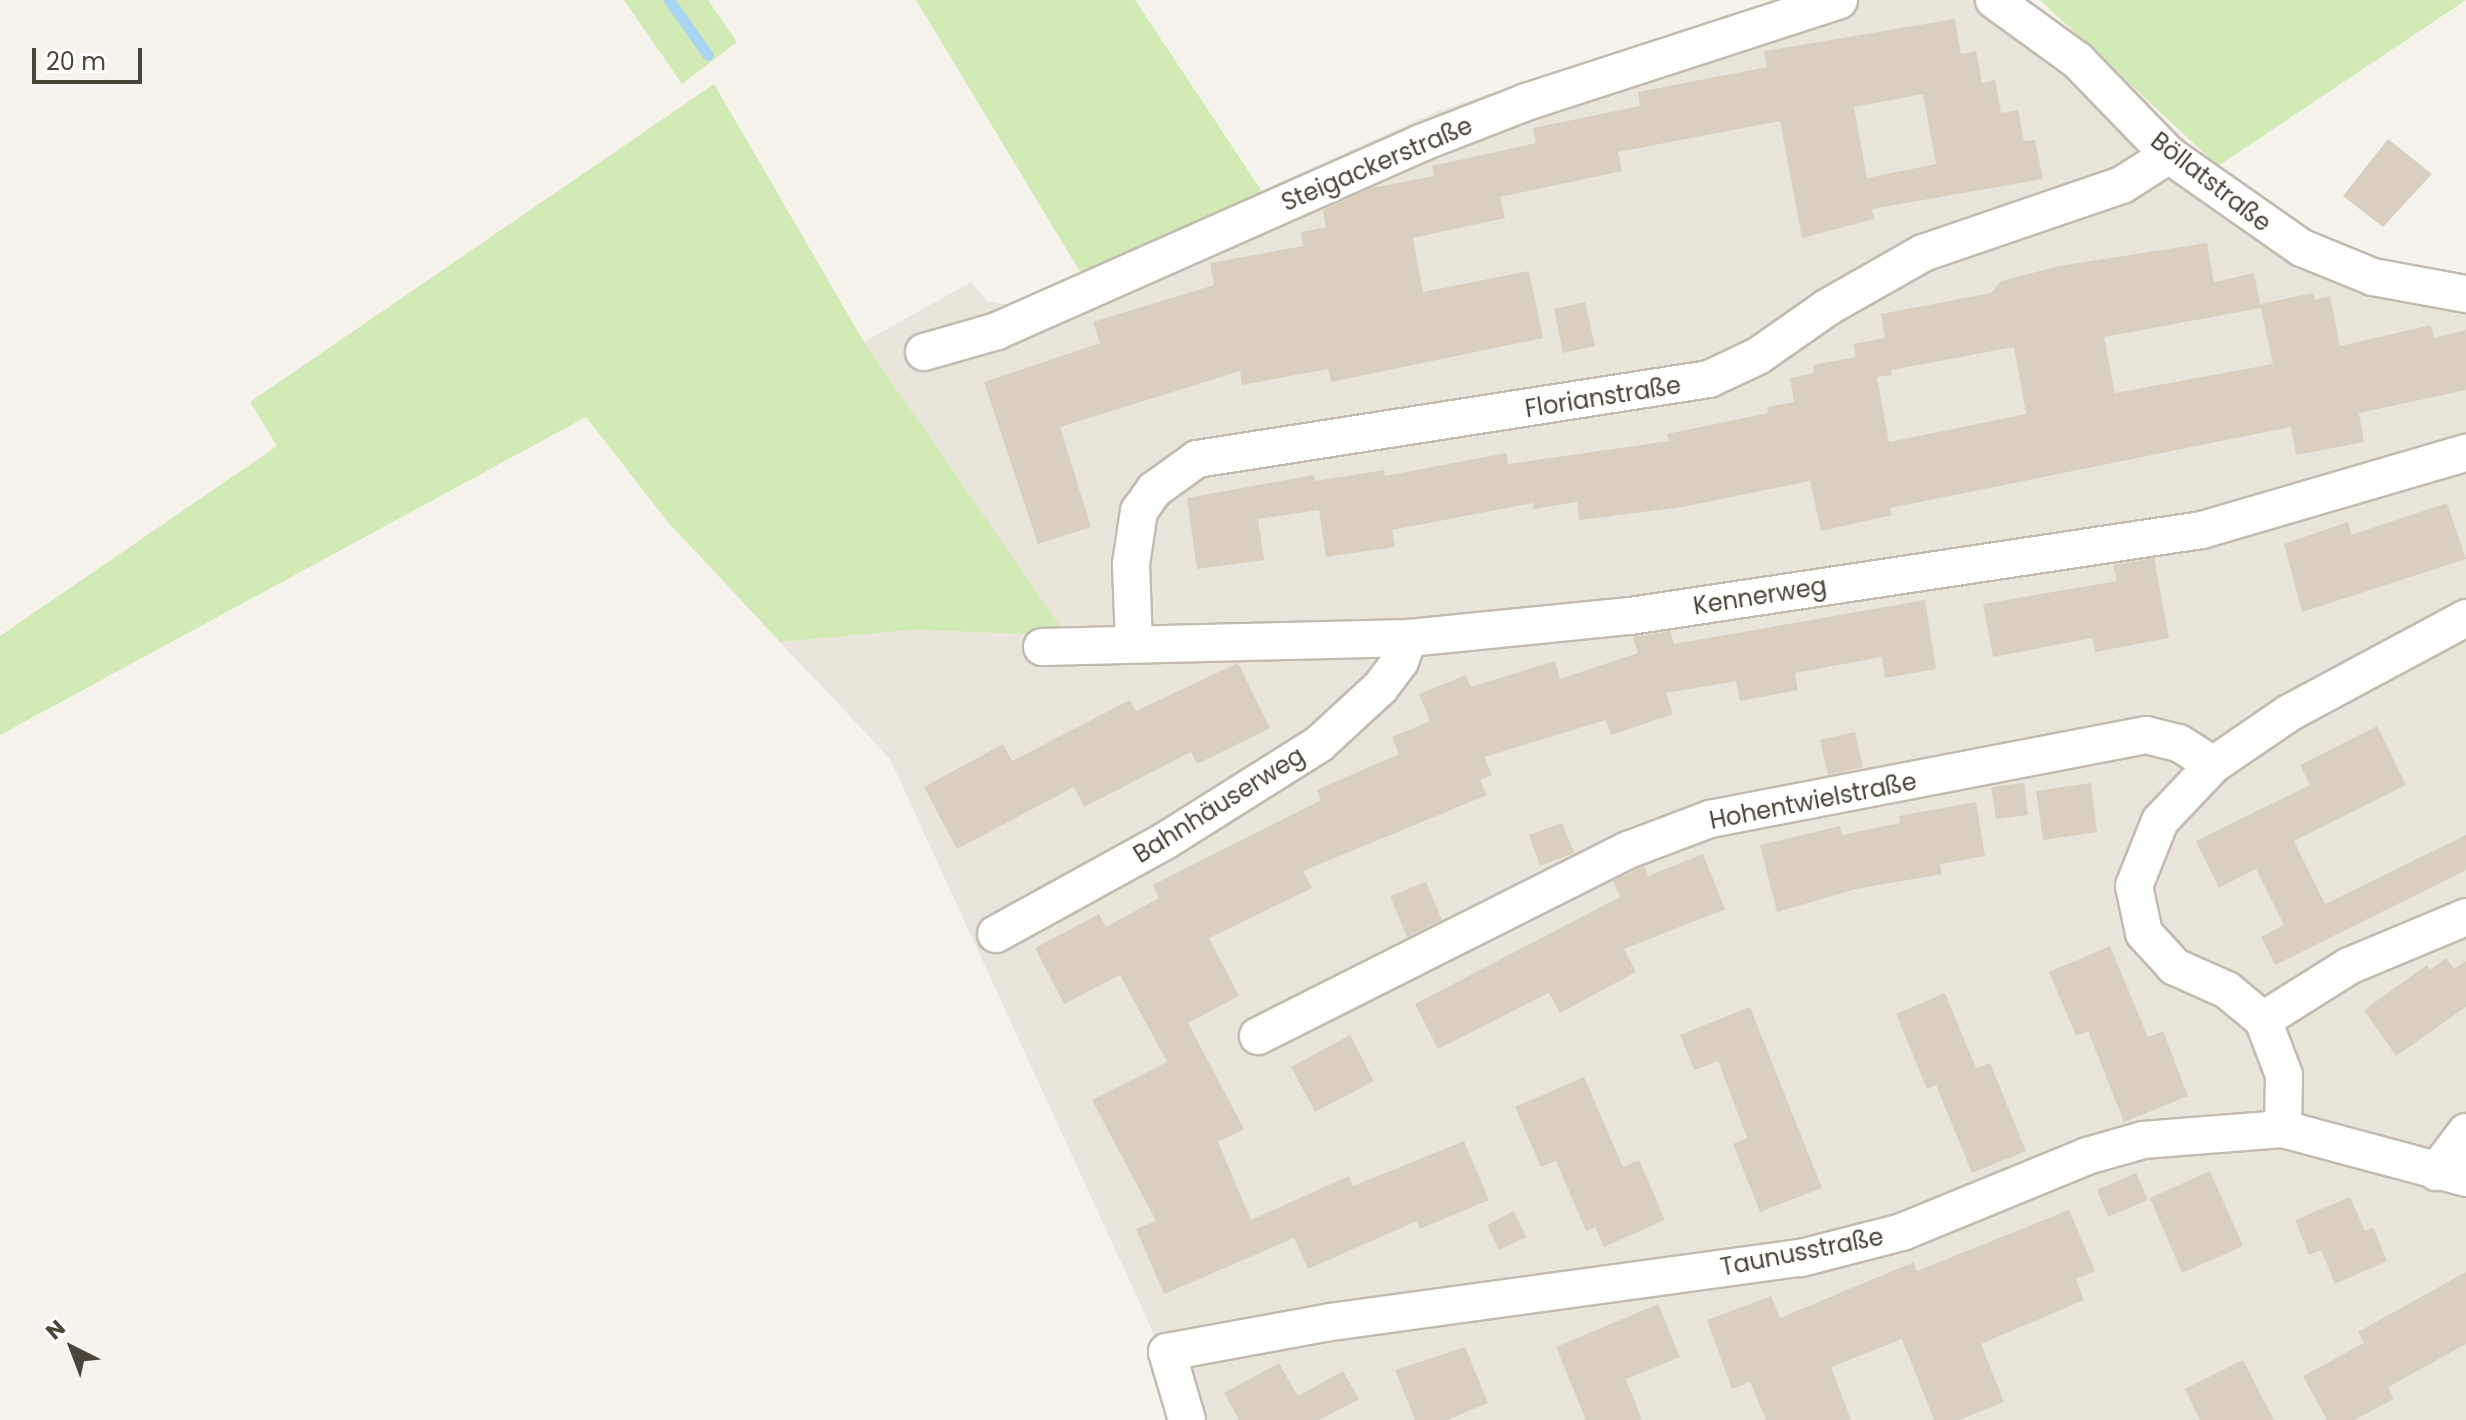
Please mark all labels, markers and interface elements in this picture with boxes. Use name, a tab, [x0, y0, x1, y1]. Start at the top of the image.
scale bar	[36, 32, 146, 82]
text: 20 m	[46, 45, 106, 78]
street label: Steigackerstraße	[1277, 111, 1477, 217]
street label: Böllatstraße	[2145, 126, 2277, 238]
street label: Florianstraße	[1523, 370, 1683, 424]
street label: Kennerweg	[1691, 571, 1829, 621]
street label: Bahnhäuserweg	[1128, 741, 1310, 869]
street label: Hohentwielstraße	[1707, 767, 1919, 835]
street label: Taunusstraße	[1718, 1222, 1886, 1282]
north arrow	[32, 1308, 112, 1388]
text: N	[39, 1313, 72, 1347]

